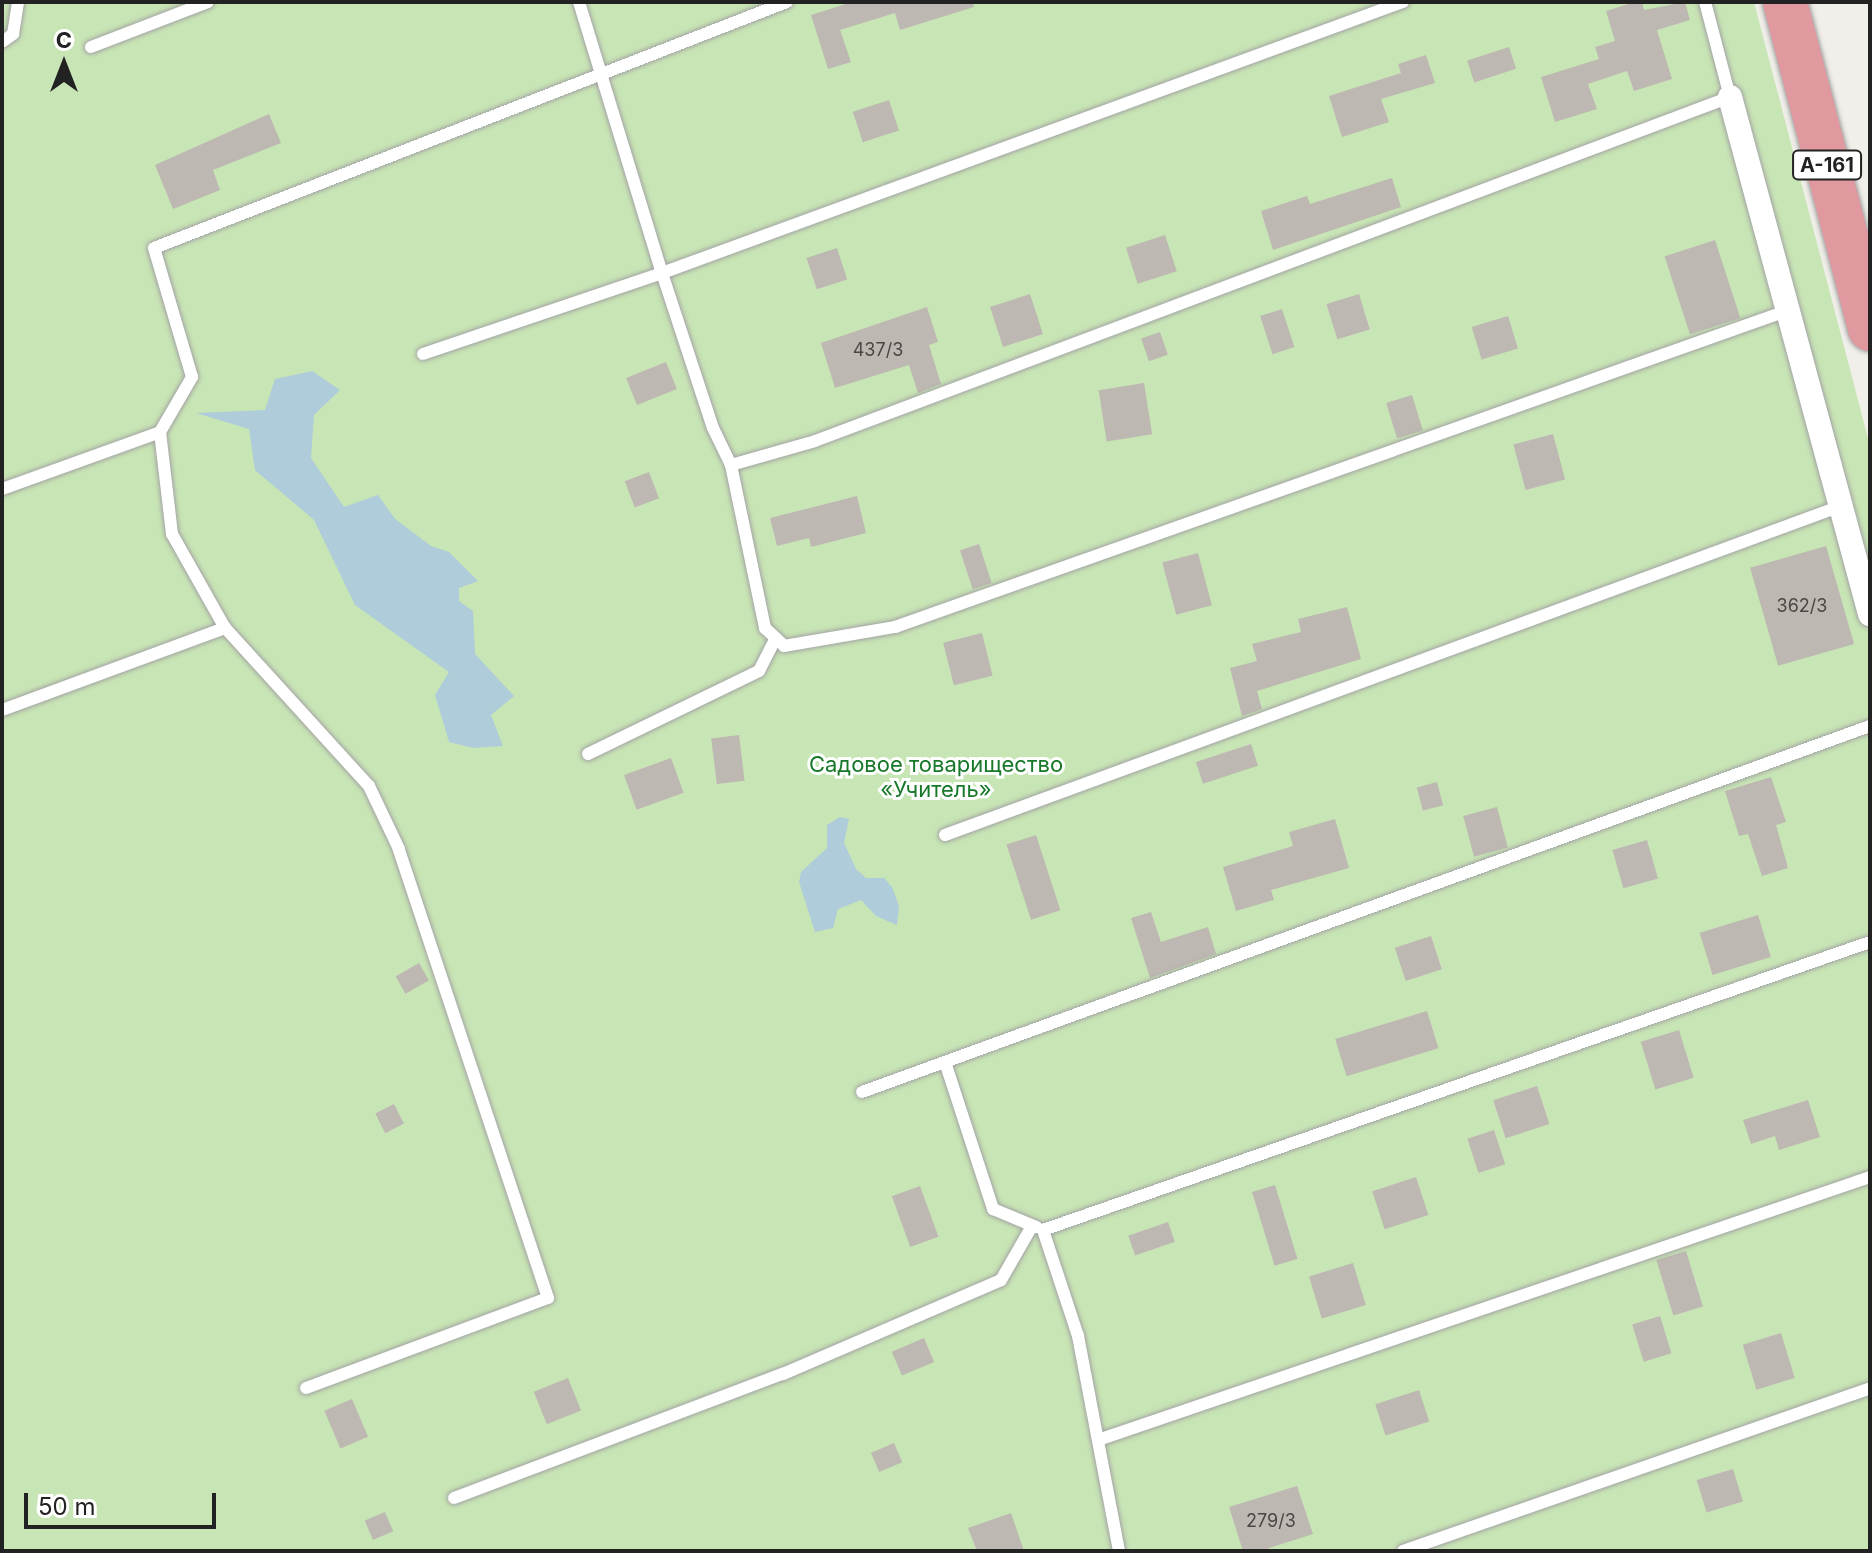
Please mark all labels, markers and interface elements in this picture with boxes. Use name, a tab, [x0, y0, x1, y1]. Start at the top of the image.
north arrow	[24, 24, 104, 104]
text: С	[56, 27, 72, 53]
road number: А-161	[1791, 149, 1863, 181]
house number: 437/3	[853, 339, 903, 361]
house number: 362/3	[1777, 595, 1827, 617]
park label: Садовое товарищество «Учитель»	[809, 751, 1063, 802]
scale bar	[28, 1477, 220, 1527]
text: 50 m	[38, 1492, 96, 1521]
house number: 279/3	[1246, 1510, 1296, 1532]

